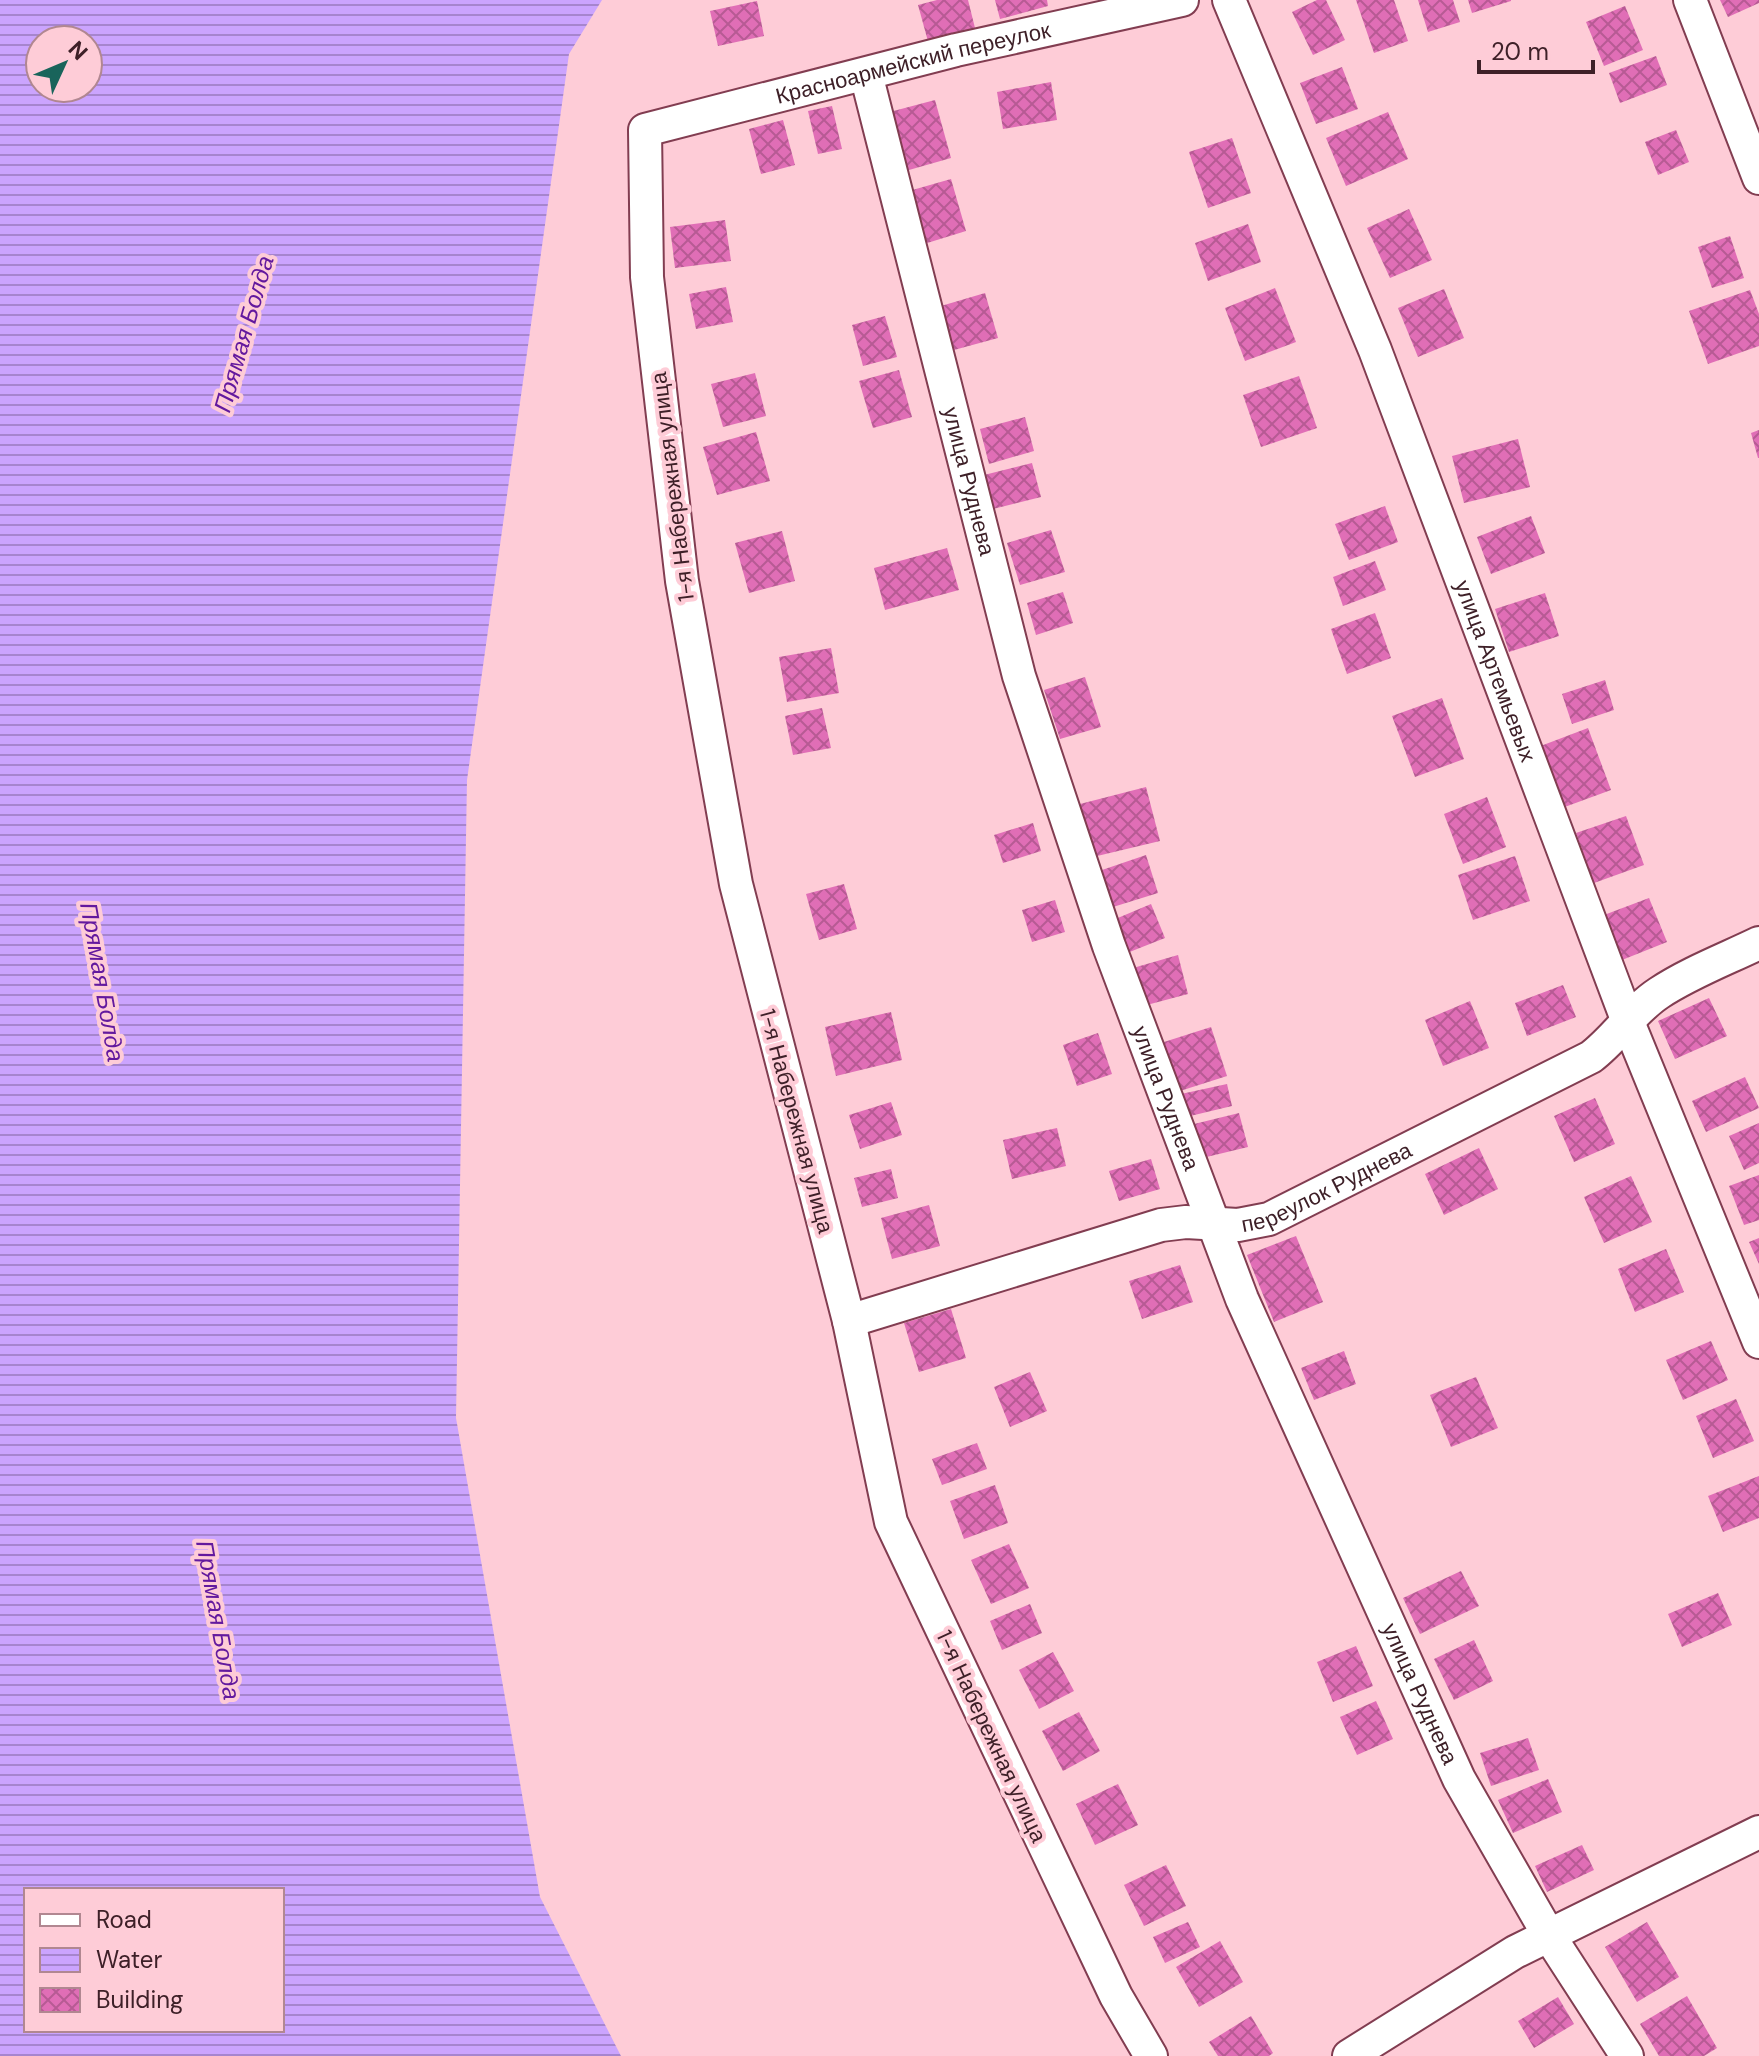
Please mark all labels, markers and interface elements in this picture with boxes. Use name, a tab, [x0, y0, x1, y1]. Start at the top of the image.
street label: Красноармейский переулок	[773, 15, 1054, 111]
north arrow	[24, 24, 104, 104]
scale bar	[1479, 24, 1593, 74]
text: N	[62, 35, 94, 66]
text: 20 m	[1491, 36, 1549, 67]
water label: Прямая Болда	[206, 252, 281, 416]
street label: 1-я Набережная улица	[644, 370, 701, 603]
street label: улица Руднева	[936, 404, 1002, 559]
street label: улица Артемьевых	[1448, 576, 1543, 766]
water label: Прямая Болда	[73, 900, 132, 1064]
street label: 1-я Набережная улица	[753, 1006, 841, 1237]
street label: улица Руднева	[1125, 1022, 1206, 1175]
street label: переулок Руднева	[1239, 1135, 1417, 1239]
water label: Прямая Болда	[189, 1538, 248, 1702]
street label: улица Руднева	[1375, 1618, 1465, 1770]
street label: 1-я Набережная улица	[930, 1625, 1054, 1848]
legend	[24, 1888, 284, 2032]
text: Road	[96, 1904, 152, 1935]
text: Water	[96, 1944, 162, 1975]
text: Building	[96, 1984, 183, 2015]

